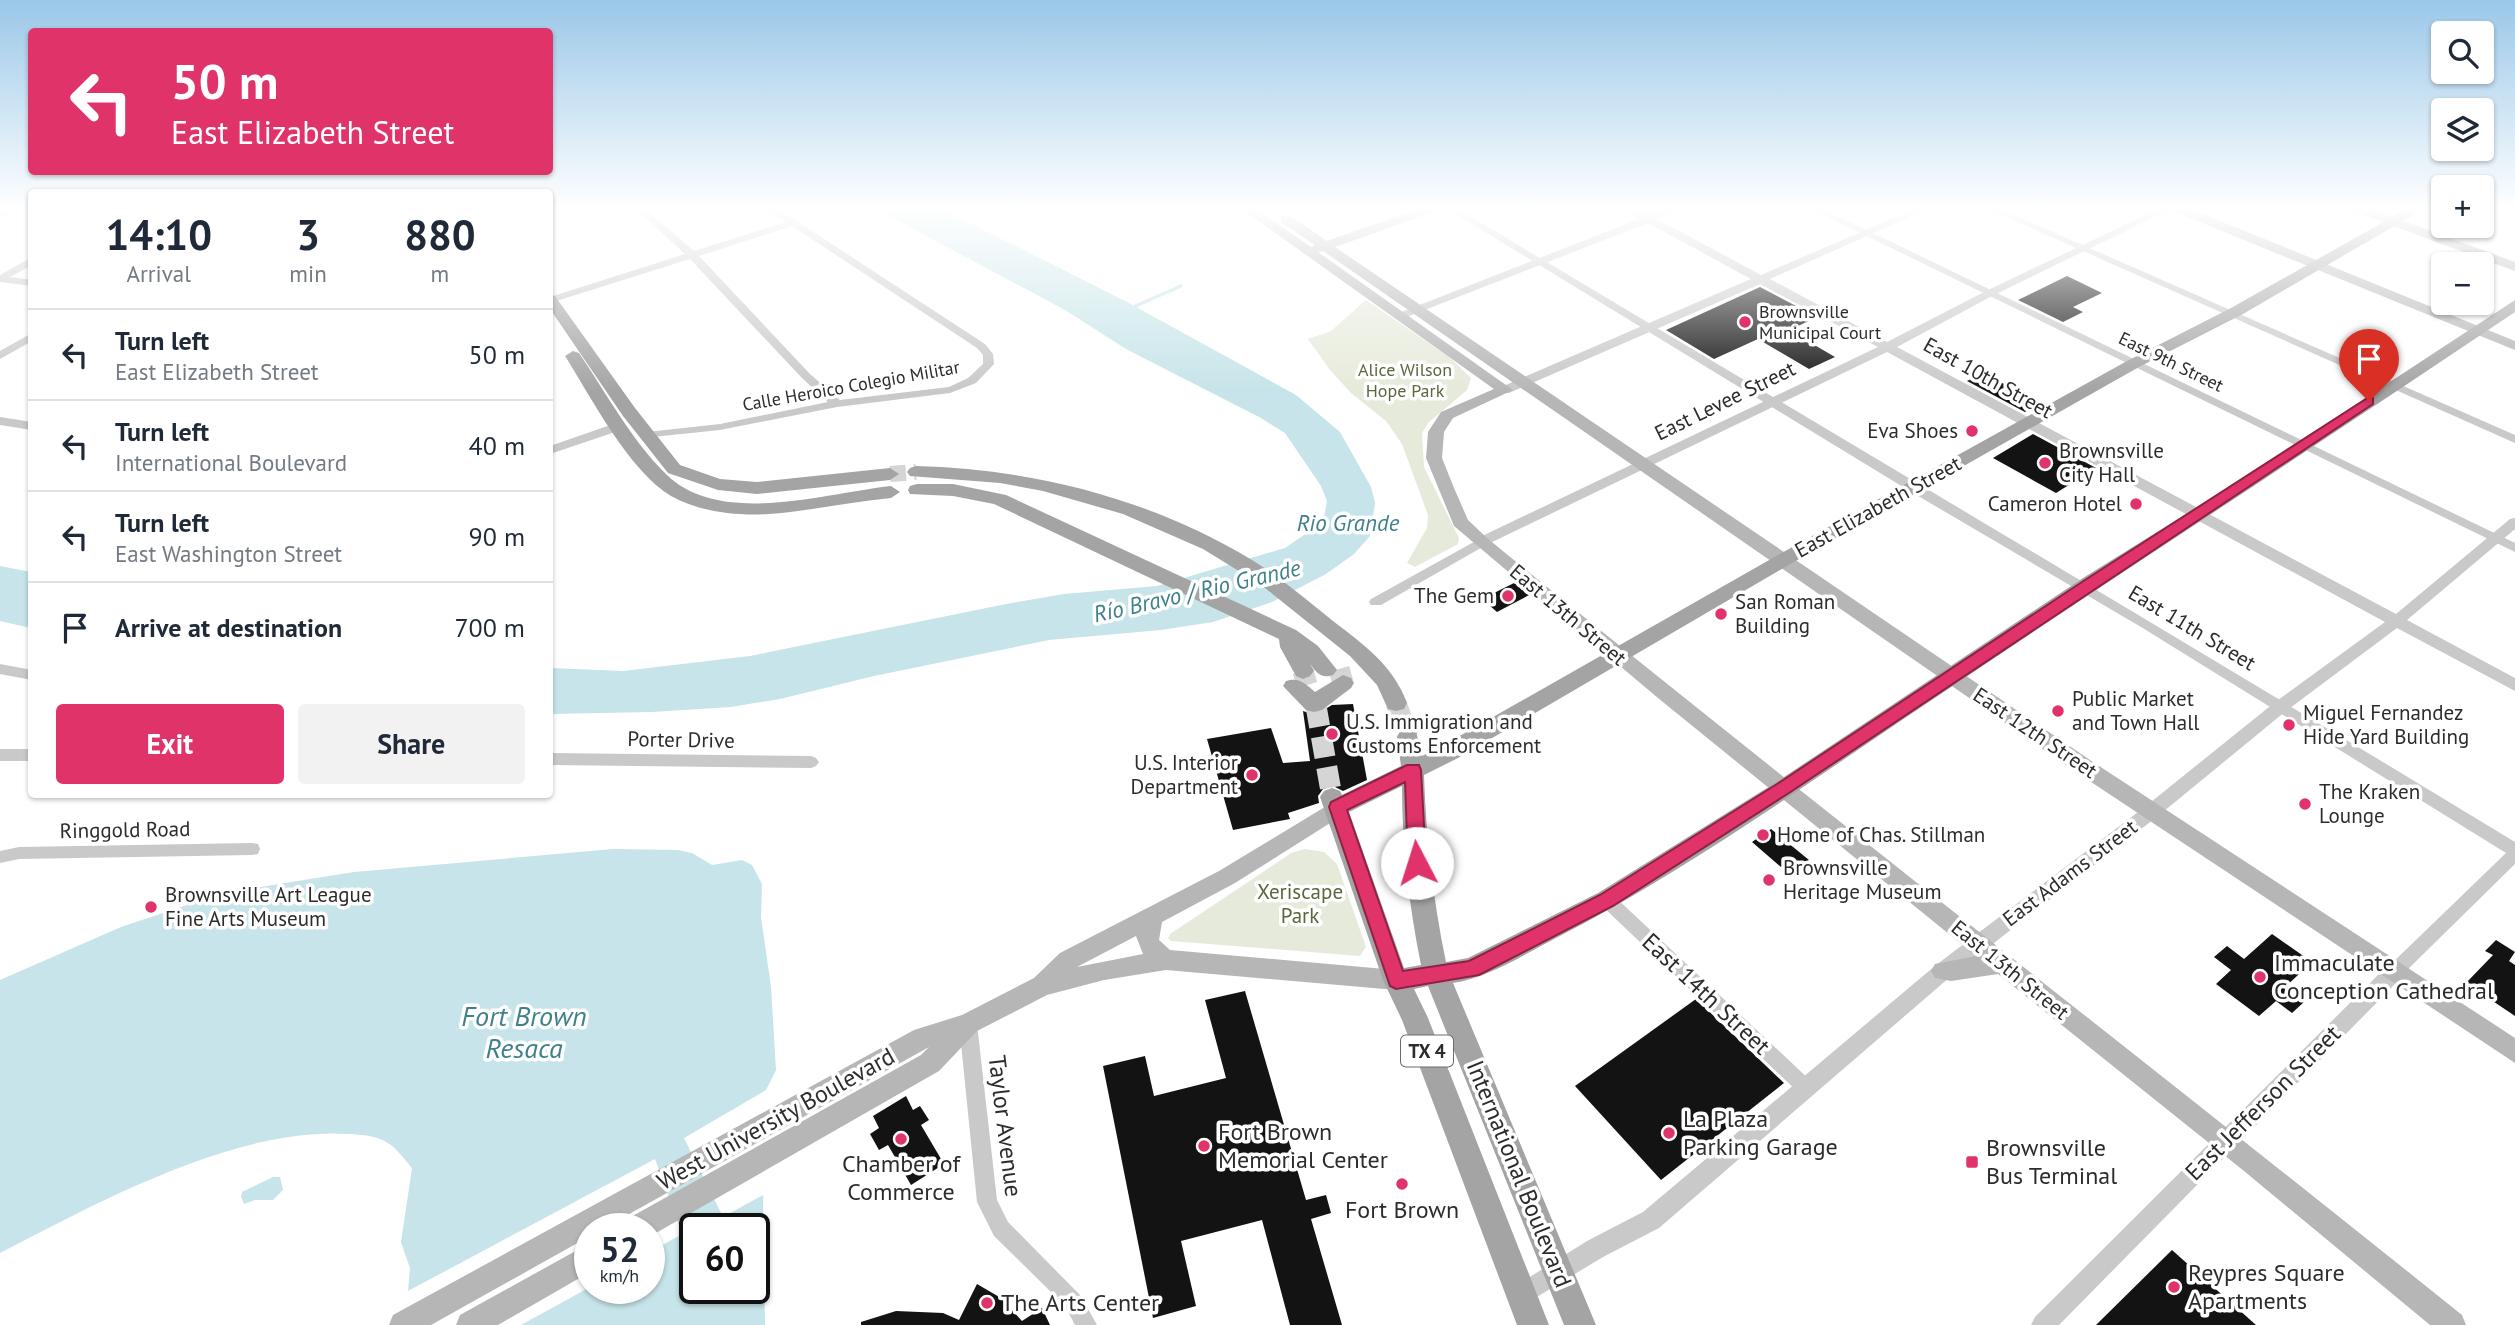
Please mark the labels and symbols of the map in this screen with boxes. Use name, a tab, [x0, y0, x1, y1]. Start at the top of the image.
place label: Brownsville Municipal Court	[1759, 300, 1881, 344]
marker: Brownsville Municipal Court	[1737, 314, 1753, 330]
street label: East 9th Street	[2115, 326, 2227, 397]
pin	[2339, 329, 2399, 401]
street label: East 10th Street	[1919, 331, 2058, 424]
street label: Calle Heroico Colegio Militar	[741, 355, 961, 416]
street label: East Levee Street	[1650, 355, 1800, 446]
park label: Alice Wilson Hope Park	[1358, 358, 1452, 402]
place label: Eva Shoes	[1867, 417, 1958, 444]
marker: Eva Shoes	[1964, 423, 1980, 439]
place label: Brownsville City Hall	[2059, 437, 2164, 488]
street label: East Elizabeth Street	[1790, 450, 1966, 563]
marker: Brownsville City Hall	[2037, 455, 2053, 471]
place label: Cameron Hotel	[1988, 490, 2122, 517]
marker: Cameron Hotel	[2128, 496, 2144, 512]
water label: Rio Grande	[1297, 508, 1400, 537]
water label: Río Bravo / Rio Grande	[1090, 552, 1304, 628]
street label: East 13th Street	[1504, 558, 1632, 671]
street label: East 11th Street	[2124, 579, 2261, 676]
place label: The Gem	[1414, 582, 1494, 609]
marker: The Gem	[1500, 588, 1516, 604]
place label: San Roman Building	[1735, 588, 1835, 639]
marker: San Roman Building	[1713, 606, 1729, 622]
street label: East 12th Street	[1968, 681, 2103, 784]
place label: Public Market and Town Hall	[2072, 685, 2199, 736]
place label: Miguel Fernandez Hide Yard Building	[2303, 699, 2469, 750]
marker: Public Market and Town Hall	[2050, 703, 2066, 719]
place label: U.S. Immigration and Customs Enforcement	[1346, 708, 1541, 759]
marker: Miguel Fernandez Hide Yard Building	[2281, 717, 2297, 733]
street label: Porter Drive	[627, 725, 735, 754]
marker: U.S. Immigration and Customs Enforcement	[1324, 726, 1340, 742]
place label: U.S. Interior Department	[1131, 749, 1238, 800]
marker: U.S. Interior Department	[1244, 767, 1260, 783]
place label: The Kraken Lounge	[2319, 778, 2420, 829]
marker: The Kraken Lounge	[2297, 796, 2313, 812]
street label: East Adams Street	[1997, 813, 2142, 932]
street label: Ringgold Road	[59, 815, 191, 844]
place label: Home of Chas. Stillman	[1777, 821, 1985, 848]
position arrow	[1380, 826, 1454, 900]
marker: Home of Chas. Stillman	[1755, 827, 1771, 843]
place label: Brownsville Heritage Museum	[1783, 854, 1941, 905]
marker: Brownsville Heritage Museum	[1761, 872, 1777, 888]
park label: Xeriscape Park	[1257, 878, 1343, 929]
place label: Brownsville Art League Fine Arts Museum	[165, 881, 372, 932]
marker: Brownsville Art League Fine Arts Museum	[143, 899, 159, 915]
street label: East 13th Street	[1946, 914, 2075, 1025]
street label: East 14th Street	[1636, 926, 1777, 1061]
place label: Immaculate Conception Cathedral	[2274, 947, 2494, 1006]
marker: Immaculate Conception Cathedral	[2252, 969, 2268, 985]
water label: Fort Brown Resaca	[461, 997, 587, 1066]
street label: East Jefferson Street	[2178, 1018, 2347, 1187]
road number: TX 4	[1401, 1036, 1453, 1066]
street label: West University Boulevard	[651, 1040, 900, 1197]
street label: Taylor Avenue	[981, 1053, 1030, 1199]
street label: International Boulevard	[1460, 1056, 1579, 1292]
place label: La Plaza Parking Garage	[1683, 1103, 1838, 1162]
place label: Fort Brown Memorial Center	[1218, 1116, 1388, 1175]
marker: La Plaza Parking Garage	[1661, 1125, 1677, 1141]
marker: Chamber of Commerce	[893, 1131, 909, 1147]
place label: Brownsville Bus Terminal	[1986, 1132, 2117, 1191]
marker: Fort Brown Memorial Center	[1196, 1138, 1212, 1154]
place label: Chamber of Commerce	[842, 1148, 961, 1207]
marker: Brownsville Bus Terminal	[1964, 1154, 1980, 1170]
marker: Fort Brown	[1394, 1176, 1410, 1192]
place label: Fort Brown	[1345, 1194, 1459, 1225]
speed limit sign: 60	[679, 1213, 770, 1304]
place label: Reypres Square Apartments	[2188, 1257, 2345, 1316]
marker: Reypres Square Apartments	[2166, 1279, 2182, 1295]
place label: The Arts Center	[1001, 1287, 1159, 1318]
marker: The Arts Center	[979, 1295, 995, 1311]

